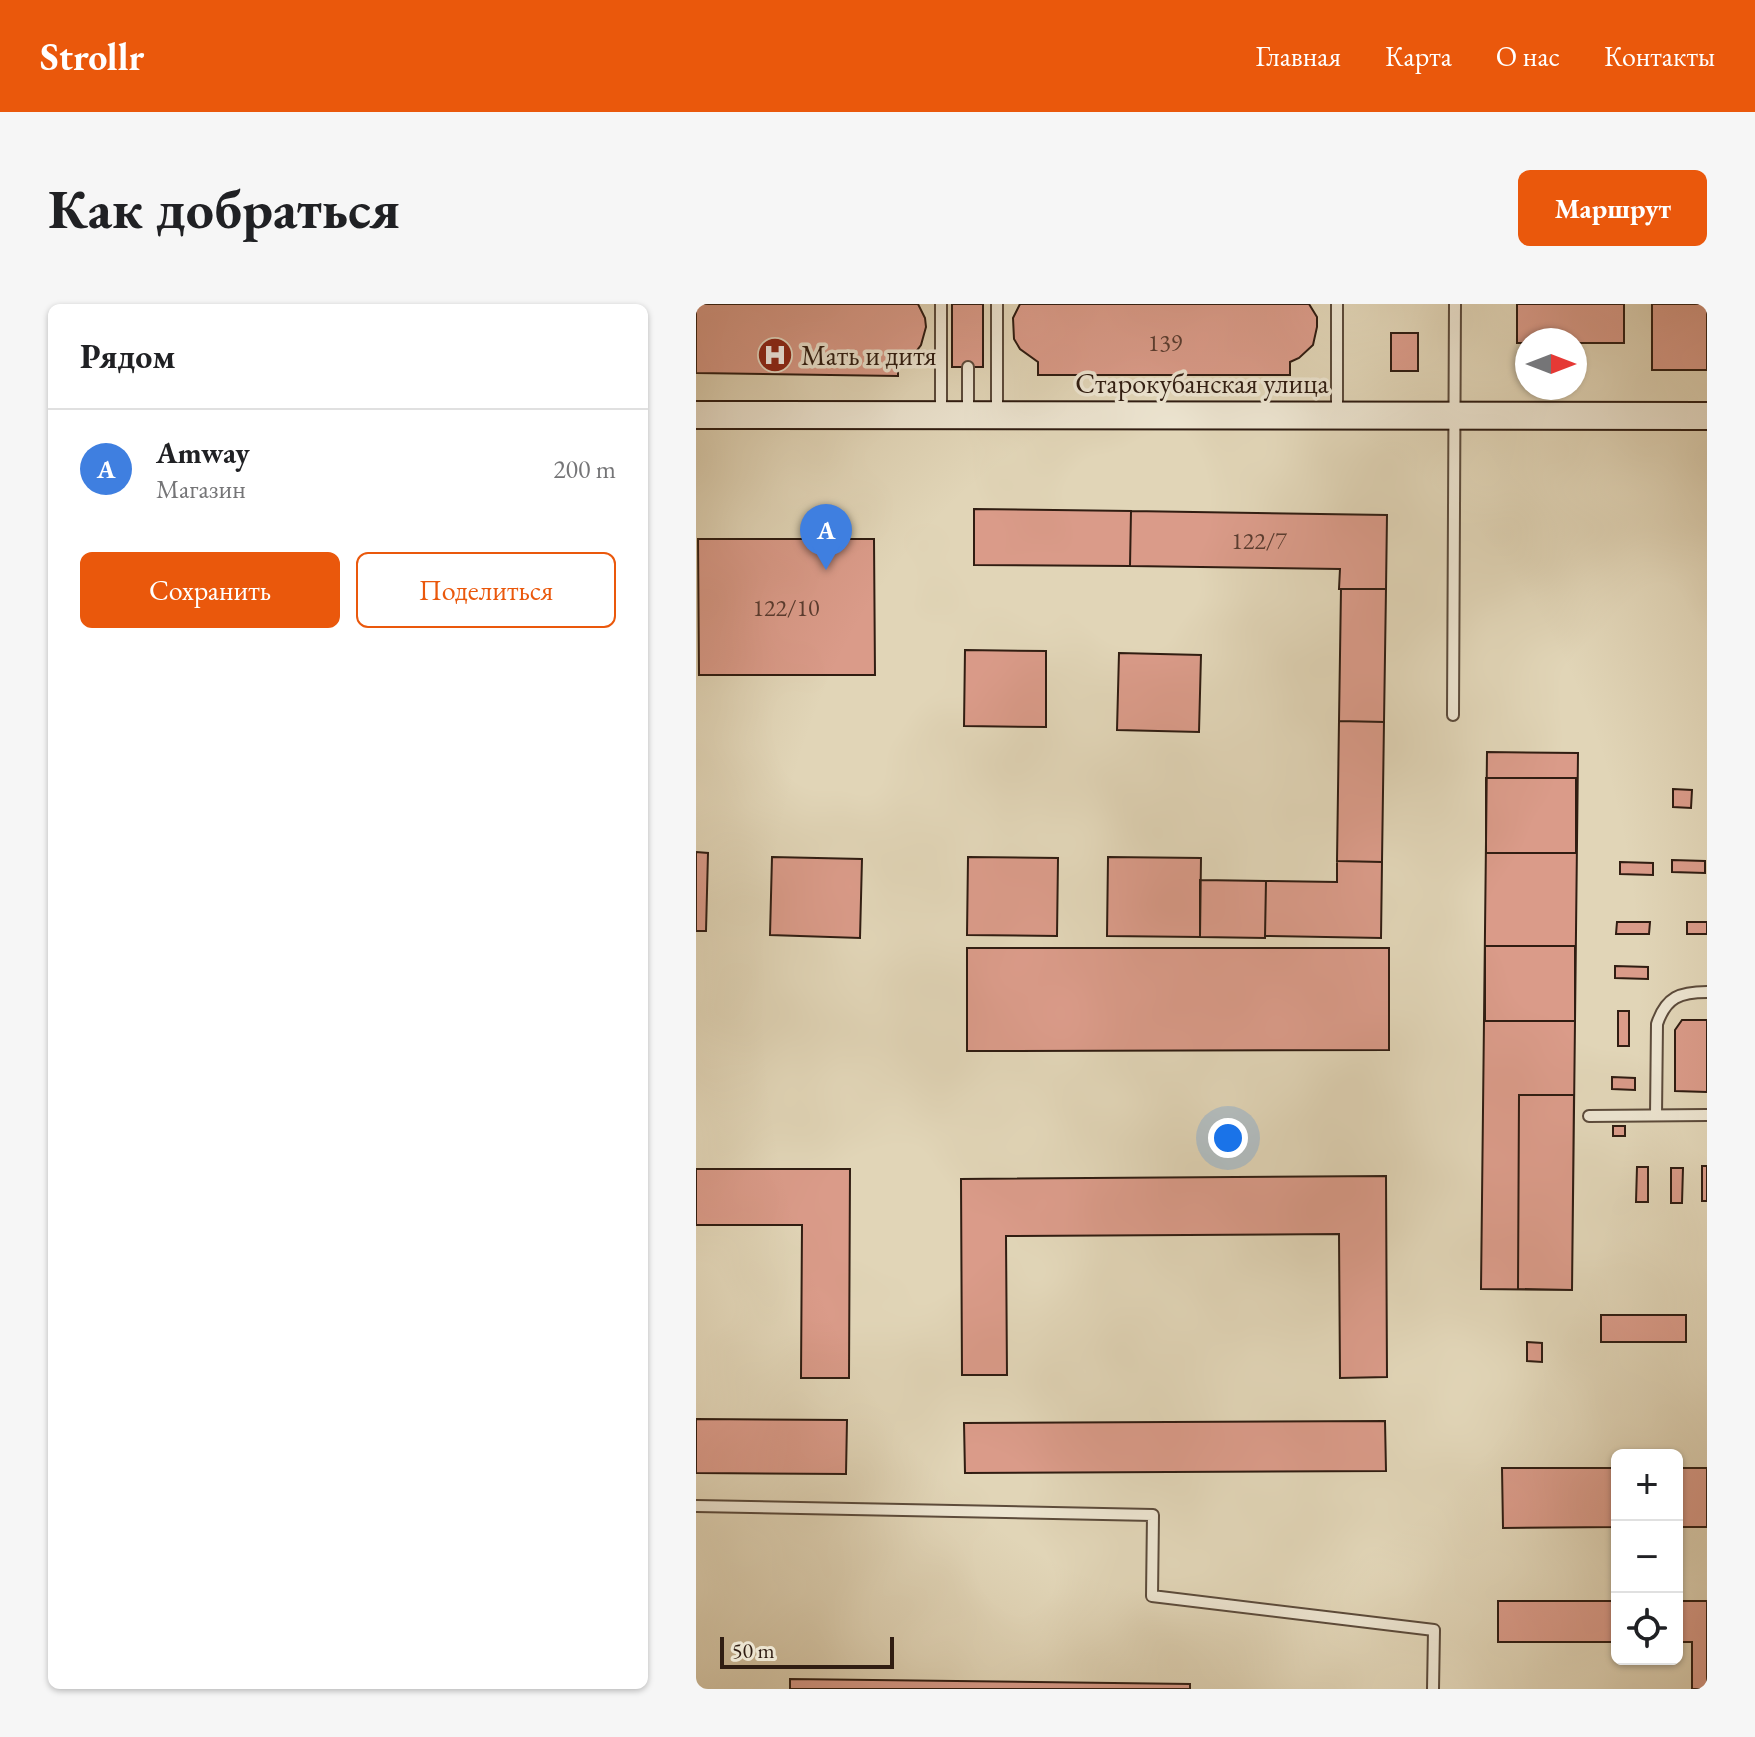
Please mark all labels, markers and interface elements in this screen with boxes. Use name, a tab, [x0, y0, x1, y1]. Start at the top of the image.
text: Strollr	[40, 32, 144, 81]
text: Главная	[1256, 38, 1341, 74]
text: Карта	[1385, 38, 1452, 74]
text: О нас	[1496, 38, 1560, 74]
text: Контакты	[1604, 38, 1715, 74]
button: Маршрут	[1518, 170, 1707, 246]
text: Как добраться	[48, 172, 400, 245]
house number: 139	[1148, 327, 1183, 358]
north arrow	[1515, 328, 1587, 400]
text: Рядом	[80, 334, 175, 378]
hospital icon: Мать и дитя	[756, 336, 794, 374]
place label: Мать и дитя	[801, 337, 936, 373]
street label: Старокубанская улица	[1075, 365, 1330, 401]
text: Amway	[156, 433, 250, 472]
text: A	[97, 452, 115, 486]
text: 200 m	[553, 452, 616, 486]
text: Магазин	[156, 472, 246, 506]
pin: A	[800, 504, 852, 570]
house number: 122/7	[1231, 525, 1287, 556]
button: Сохранить	[80, 552, 340, 628]
button: Поделиться	[356, 552, 616, 628]
house number: 122/10	[752, 592, 820, 623]
your location	[1208, 1118, 1248, 1158]
map controls	[1611, 1449, 1683, 1665]
button: +	[1611, 1449, 1683, 1521]
button: −	[1611, 1521, 1683, 1593]
button: locate	[1611, 1593, 1683, 1665]
scale bar	[720, 1633, 894, 1669]
text: 50 m	[732, 1636, 775, 1665]

